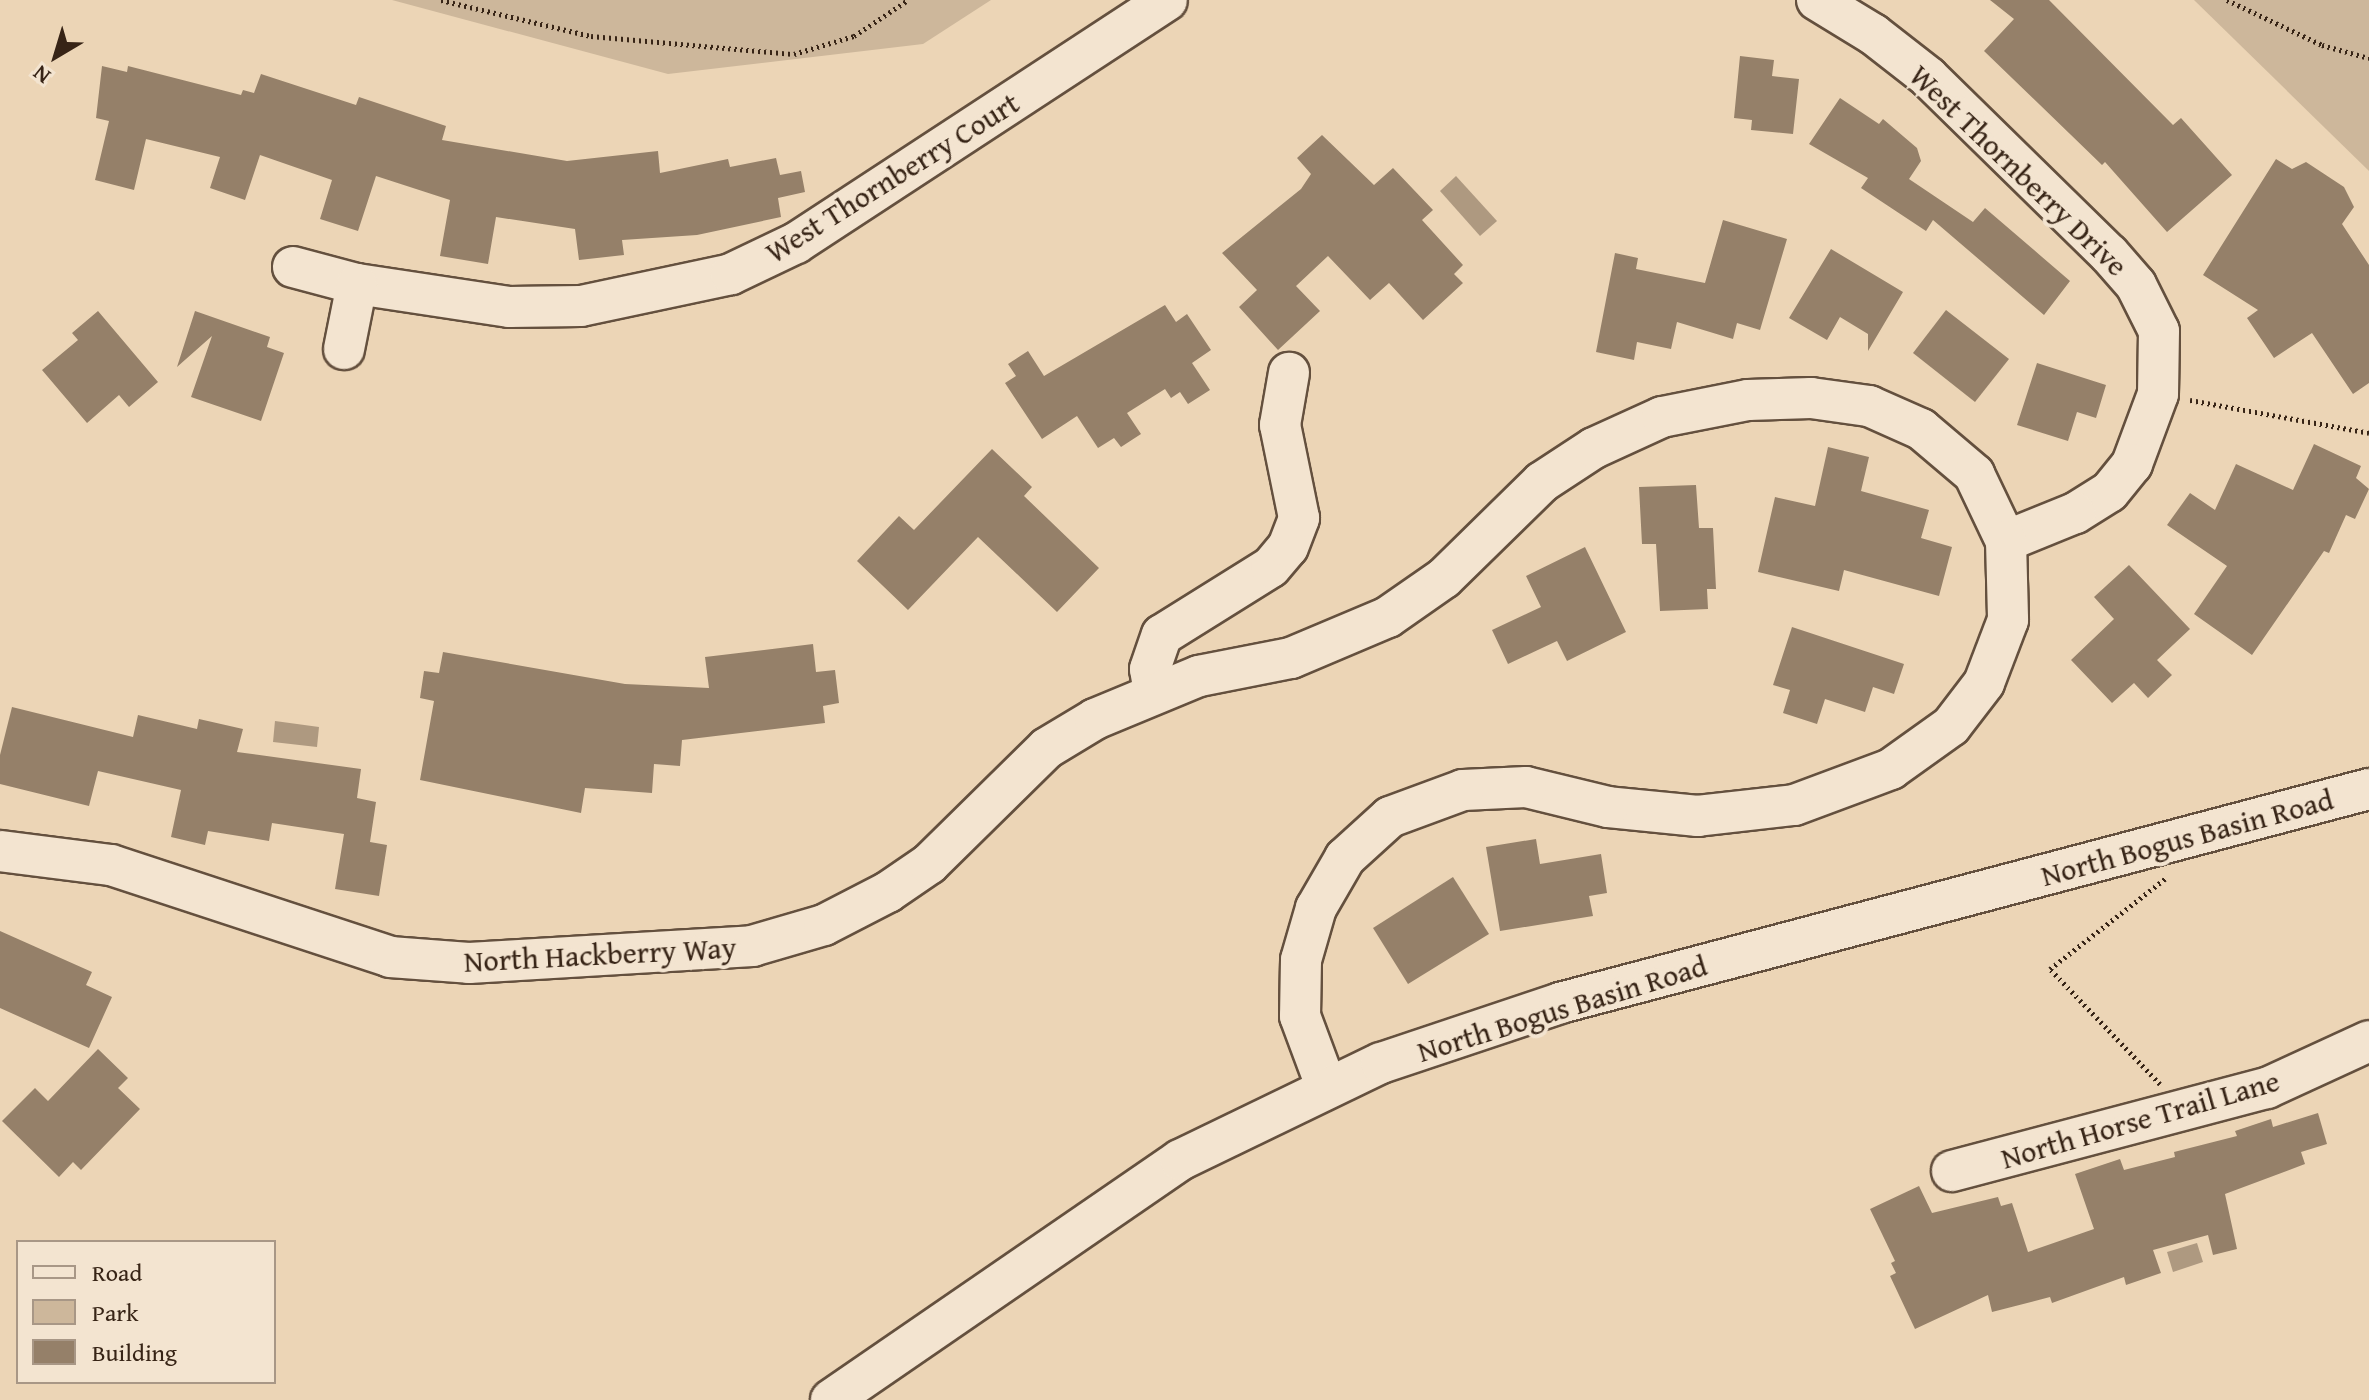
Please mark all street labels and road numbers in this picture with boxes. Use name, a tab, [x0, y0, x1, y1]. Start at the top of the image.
street label: West Thornberry Drive	[1903, 57, 2135, 283]
street label: West Thornberry Court	[758, 84, 1026, 270]
street label: North Bogus Basin Road	[2037, 781, 2337, 893]
street label: North Hackberry Way	[463, 929, 737, 979]
street label: North Bogus Basin Road	[1413, 947, 1711, 1069]
street label: North Horse Trail Lane	[1997, 1062, 2283, 1176]

